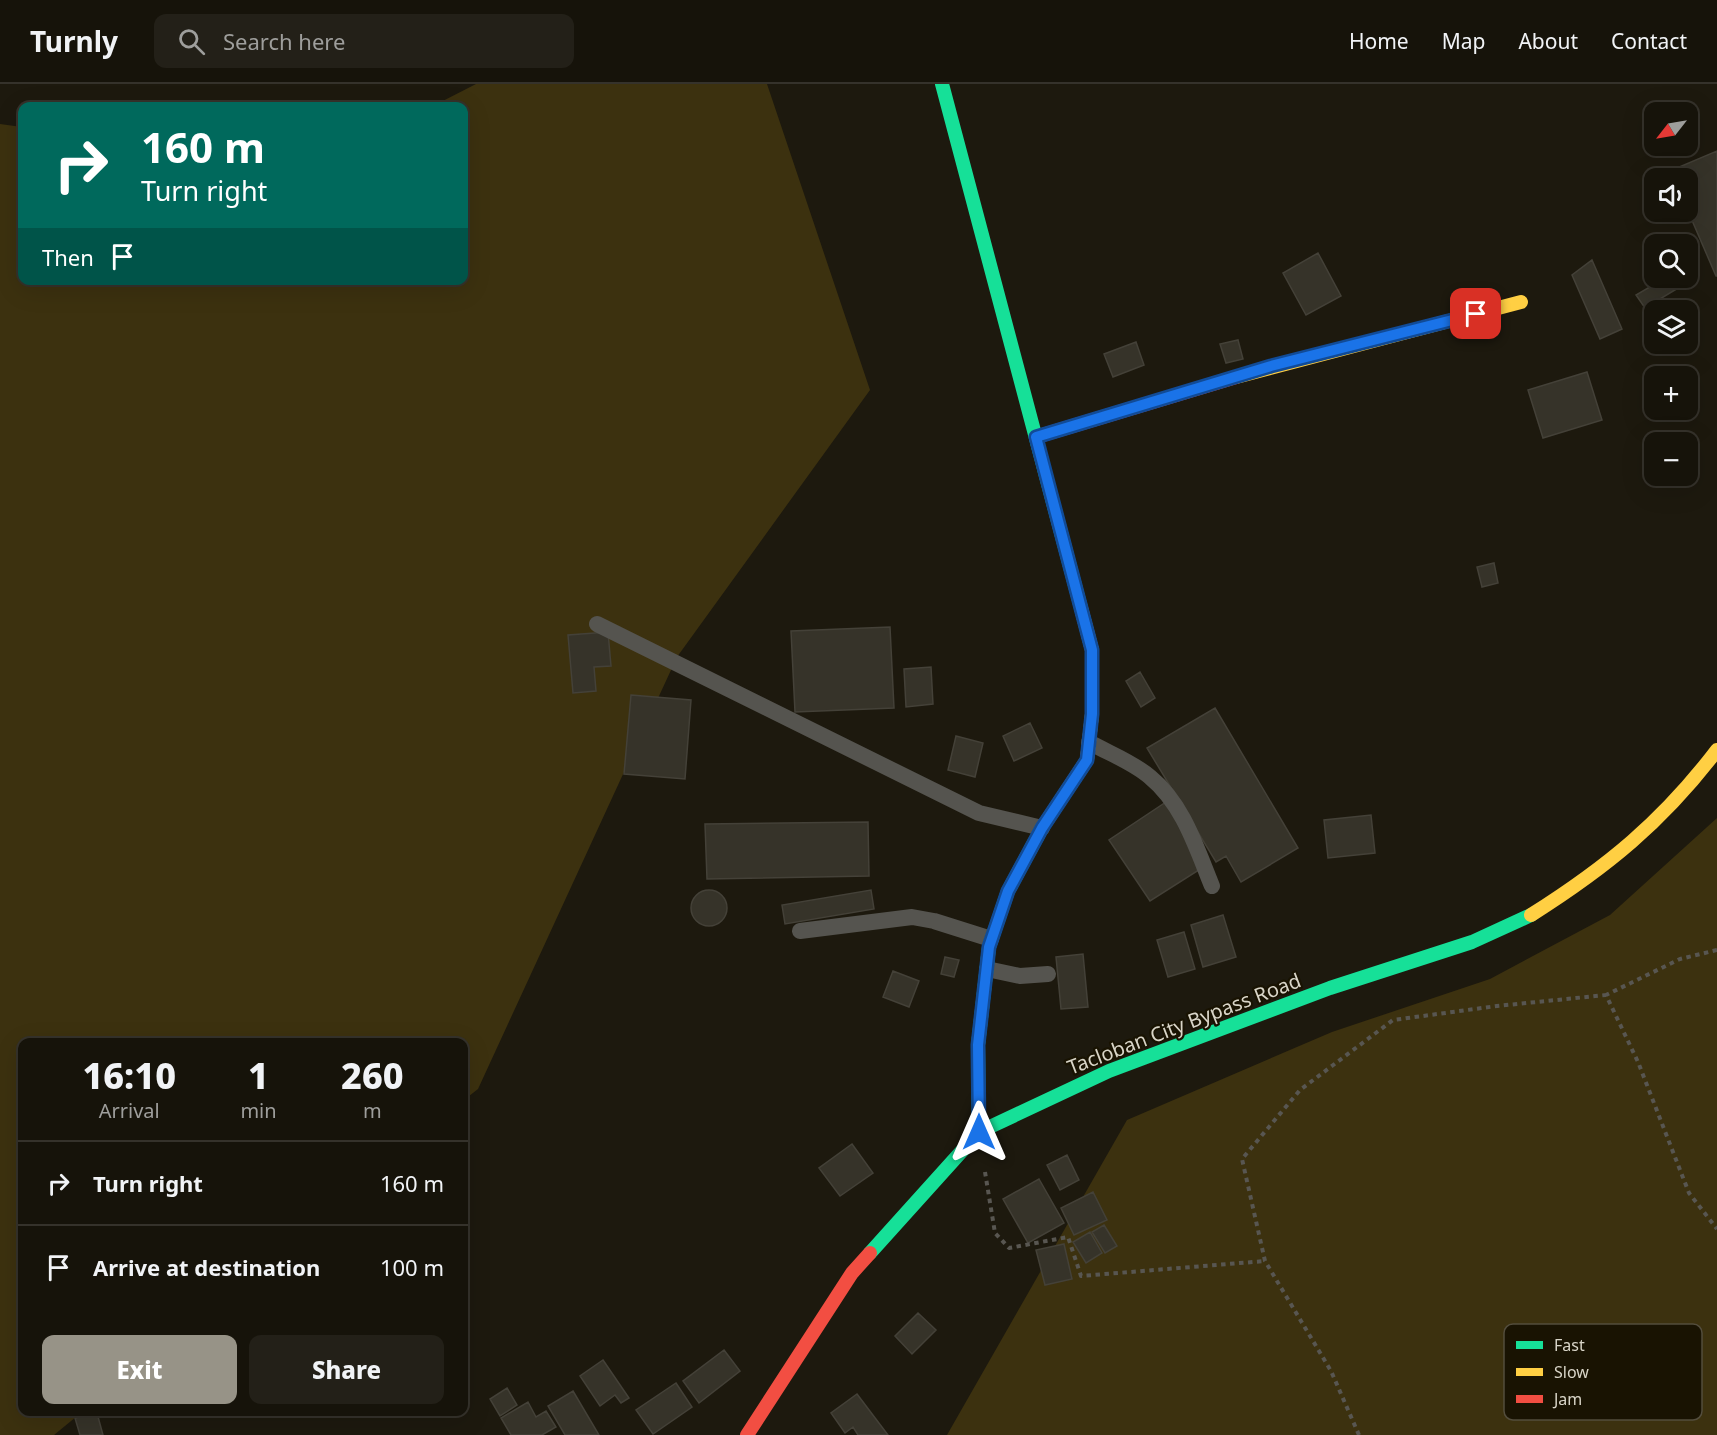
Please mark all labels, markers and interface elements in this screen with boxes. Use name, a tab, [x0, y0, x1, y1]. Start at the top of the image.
search box	[154, 14, 574, 68]
text: Turnly	[30, 22, 118, 60]
icon: search	[175, 25, 208, 58]
text: Search here	[223, 26, 345, 56]
text: Home	[1349, 27, 1409, 55]
text: Map	[1442, 27, 1485, 55]
text: About	[1518, 27, 1578, 55]
text: Contact	[1611, 27, 1687, 55]
north arrow	[1644, 102, 1698, 156]
map controls	[1644, 102, 1698, 486]
text: 160 m	[141, 118, 265, 175]
icon: right	[42, 126, 120, 204]
button: sound	[1644, 168, 1698, 222]
text: Turn right	[141, 172, 267, 209]
button: search	[1644, 234, 1698, 288]
icon: arrive	[106, 240, 139, 273]
text: Then	[42, 242, 94, 272]
pin	[1450, 288, 1501, 339]
icon: arrive	[1459, 297, 1492, 330]
button: layers	[1644, 300, 1698, 354]
button: +	[1644, 366, 1698, 420]
button: −	[1644, 432, 1698, 486]
street label: Tacloban City Bypass Road	[1063, 966, 1305, 1081]
text: 16:10	[82, 1051, 176, 1100]
text: 1	[248, 1051, 269, 1100]
text: 260	[341, 1051, 404, 1100]
text: Arrival	[99, 1097, 160, 1124]
text: min	[240, 1097, 277, 1124]
text: m	[363, 1097, 382, 1124]
position arrow	[947, 1100, 1011, 1164]
icon: right	[42, 1167, 75, 1200]
text: Turn right	[93, 1168, 203, 1198]
text: 160 m	[380, 1168, 444, 1198]
icon: arrive	[42, 1251, 75, 1284]
text: Arrive at destination	[93, 1252, 320, 1282]
text: 100 m	[380, 1252, 444, 1282]
legend	[1504, 1324, 1702, 1420]
text: Fast	[1554, 1334, 1585, 1356]
button: Exit	[42, 1335, 237, 1404]
button: Share	[249, 1335, 444, 1404]
text: Slow	[1554, 1361, 1589, 1383]
text: Jam	[1552, 1388, 1582, 1410]

